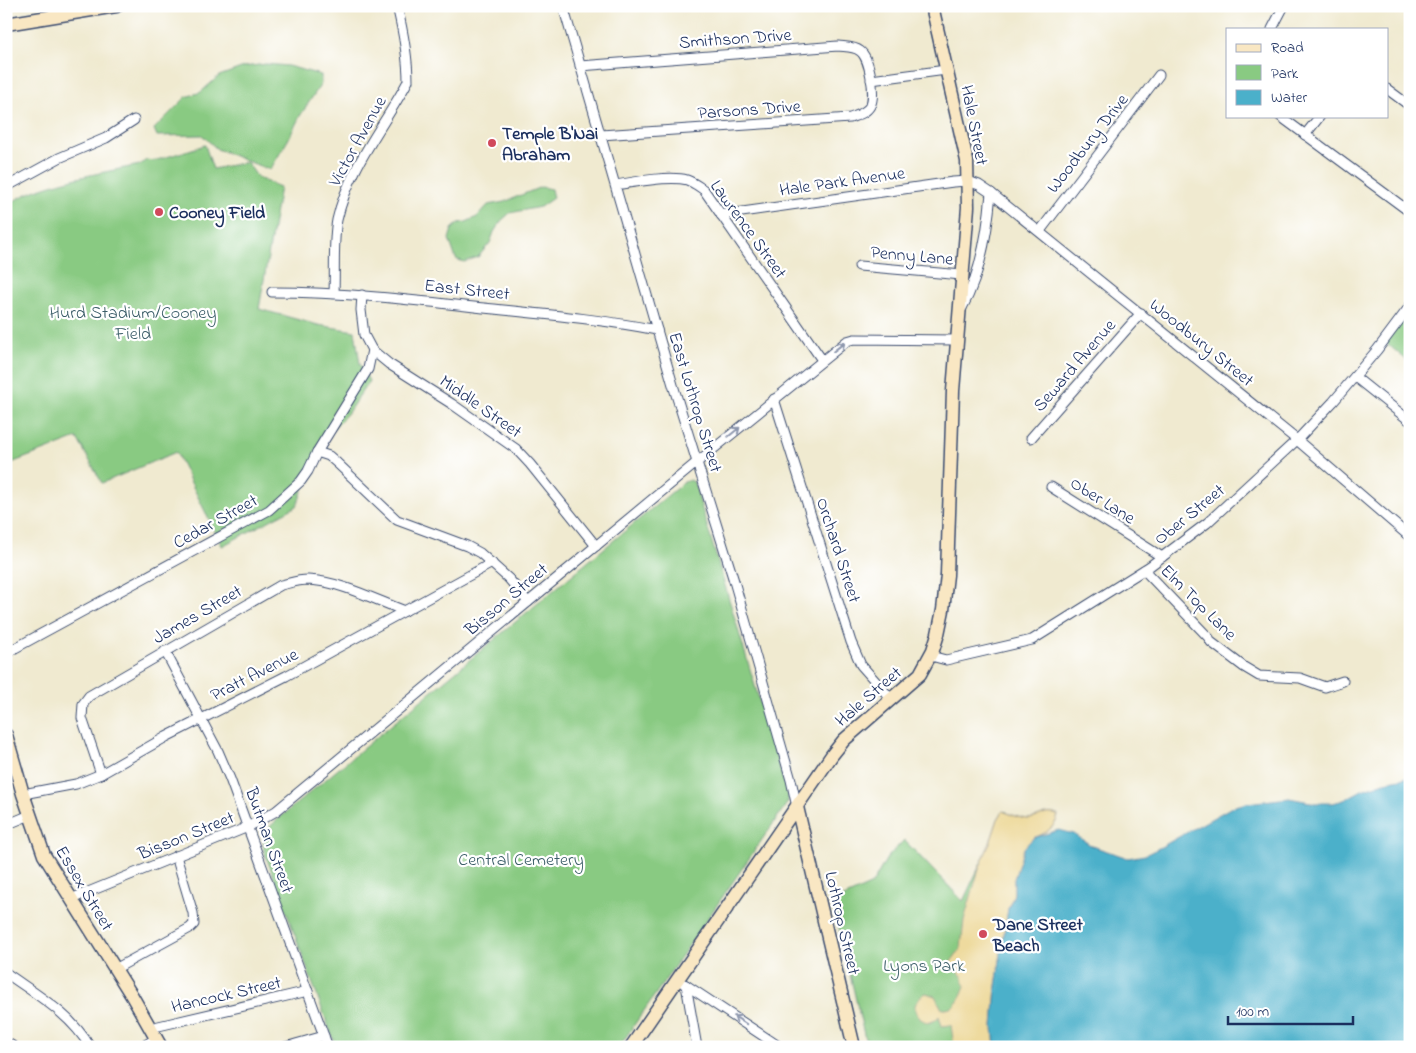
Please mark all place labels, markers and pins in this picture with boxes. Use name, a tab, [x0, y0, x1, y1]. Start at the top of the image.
place label: Temple B'Nai Abraham	[502, 122, 598, 169]
marker: Temple B'Nai Abraham	[486, 137, 498, 149]
place label: Cooney Field	[169, 201, 266, 228]
marker: Cooney Field	[153, 206, 165, 218]
place label: Dane Street Beach	[992, 913, 1084, 960]
marker: Dane Street Beach	[977, 928, 989, 940]

